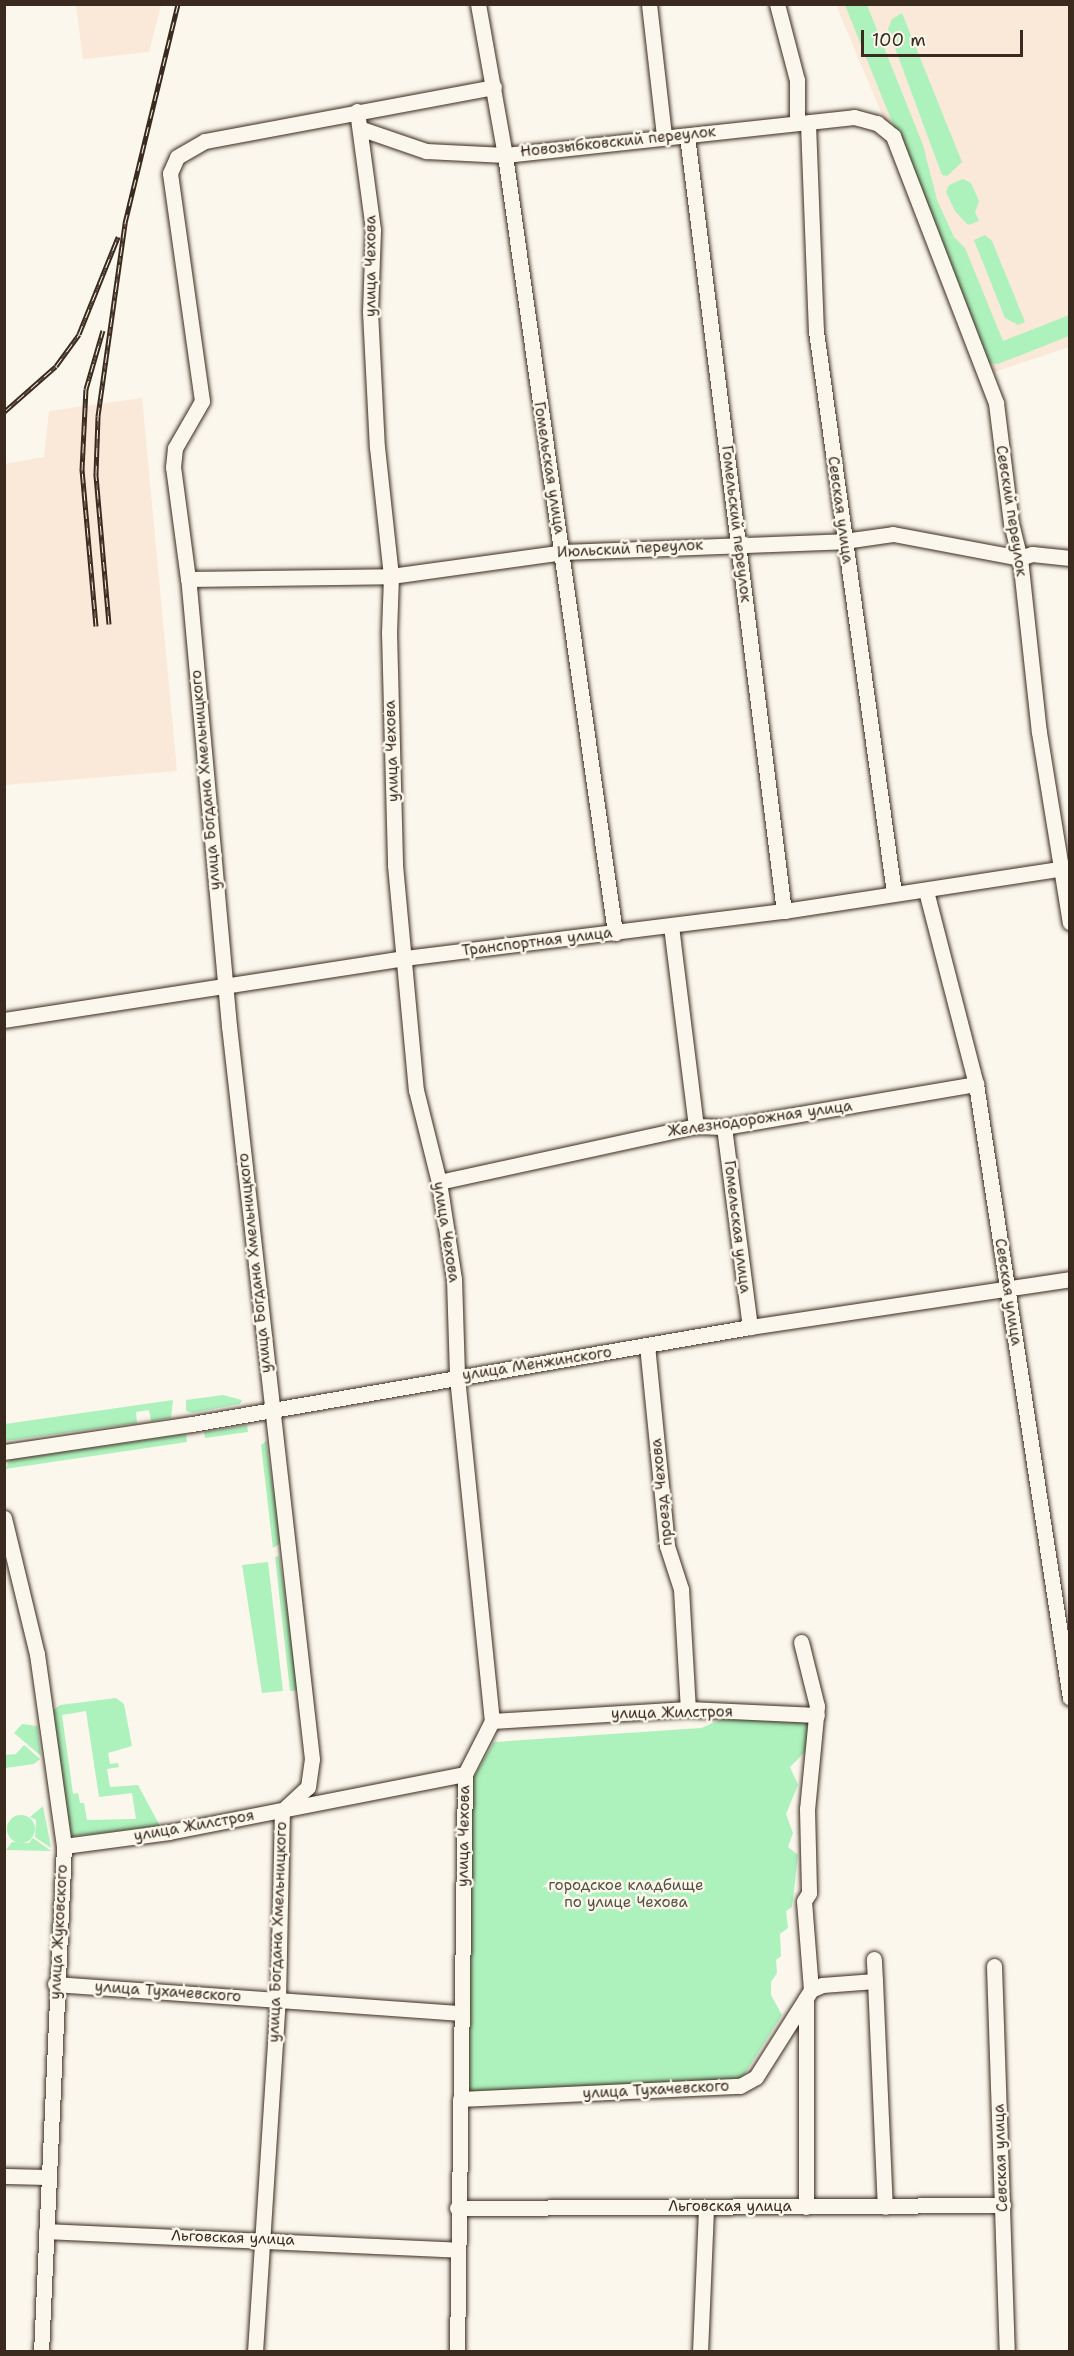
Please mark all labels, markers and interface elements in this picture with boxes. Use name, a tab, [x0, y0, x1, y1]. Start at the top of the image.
scale bar	[864, 18, 1026, 56]
text: 100 m	[872, 28, 926, 52]
street label: Новозыбковский переулок	[519, 123, 717, 161]
street label: улица Чехова	[362, 215, 380, 317]
street label: Гомельская улица	[530, 400, 568, 536]
street label: Гомельский переулок	[717, 444, 755, 604]
street label: Севский переулок	[992, 444, 1030, 578]
street label: Севская улица	[824, 455, 856, 565]
street label: Июльский переулок	[556, 536, 704, 562]
street label: улица Богдана Хмельницкого	[187, 669, 225, 891]
street label: улица Чехова	[381, 700, 403, 802]
street label: Транспортная улица	[461, 924, 613, 960]
street label: Железнодорожная улица	[666, 1097, 854, 1141]
street label: улица Богдана Хмельницкого	[234, 1152, 276, 1374]
street label: Гомельская улица	[720, 1159, 754, 1295]
street label: улица Чехова	[429, 1180, 463, 1284]
street label: Севская улица	[991, 1237, 1025, 1347]
street label: улица Менжинского	[461, 1343, 613, 1385]
street label: проезд Чехова	[647, 1437, 677, 1547]
street label: улица Жилстроя	[611, 1703, 733, 1723]
street label: улица Чехова	[454, 1785, 474, 1887]
street label: улица Жилстроя	[132, 1807, 256, 1845]
street label: улица Богдана Хмельницкого	[265, 1821, 291, 2043]
street label: улица Жуковского	[46, 1864, 72, 2000]
park label: городское кладбище по улице Чехова	[549, 1876, 703, 1911]
street label: улица Тухачевского	[94, 1978, 242, 2006]
street label: улица Тухачевского	[582, 2077, 730, 2103]
street label: Севская улица	[990, 2104, 1012, 2212]
street label: Льговская улица	[668, 2198, 792, 2216]
street label: Льговская улица	[171, 2227, 295, 2249]

